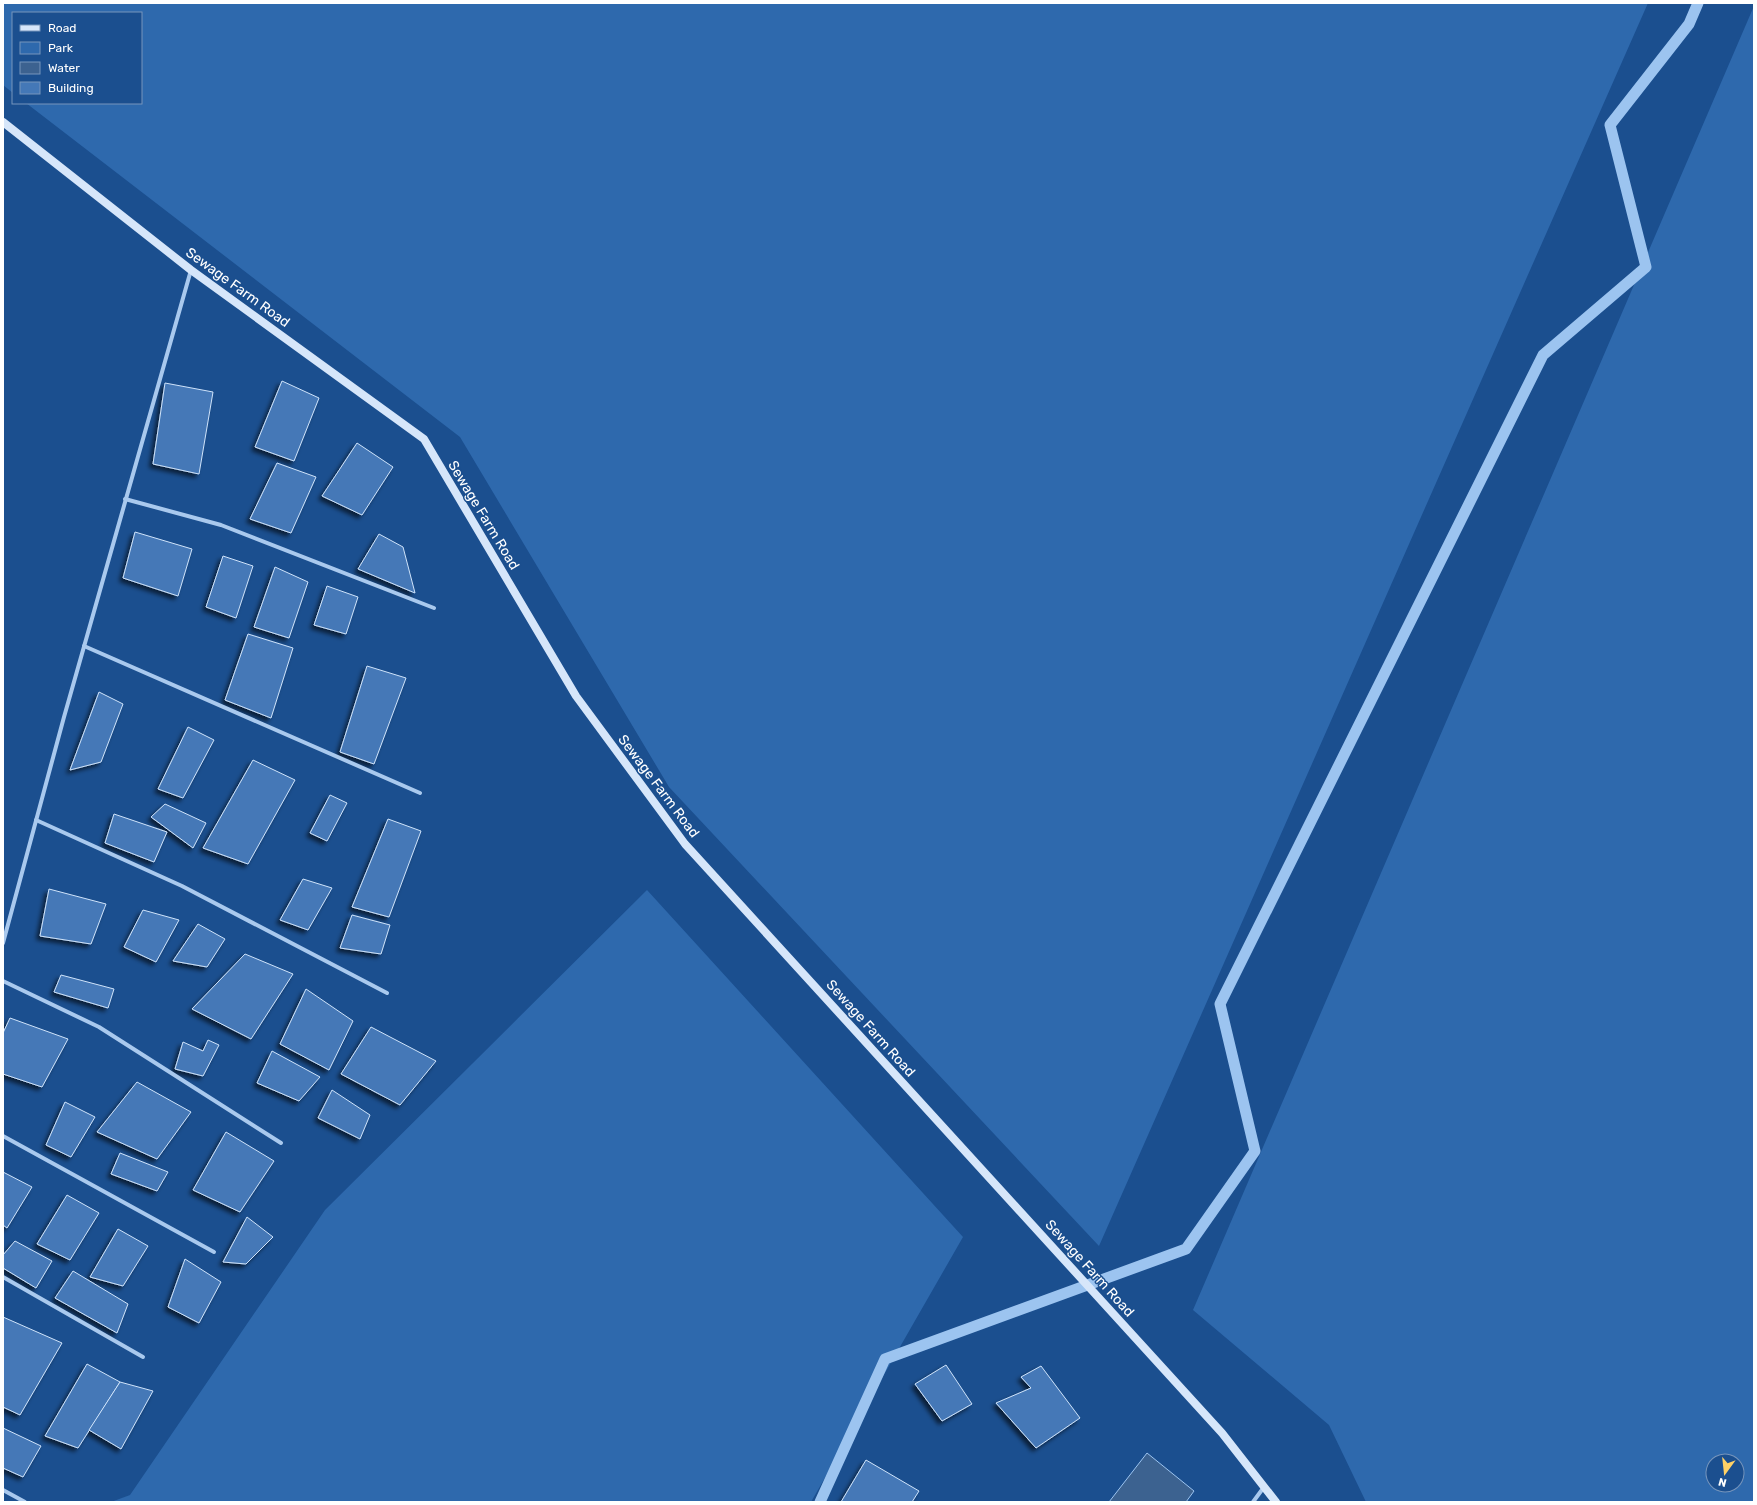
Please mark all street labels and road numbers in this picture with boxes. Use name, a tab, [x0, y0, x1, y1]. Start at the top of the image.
street label: Sewage Farm Road	[182, 244, 293, 331]
street label: Sewage Farm Road	[444, 457, 523, 573]
street label: Sewage Farm Road	[614, 731, 703, 841]
street label: Sewage Farm Road	[823, 976, 919, 1080]
street label: Sewage Farm Road	[1042, 1216, 1138, 1320]

